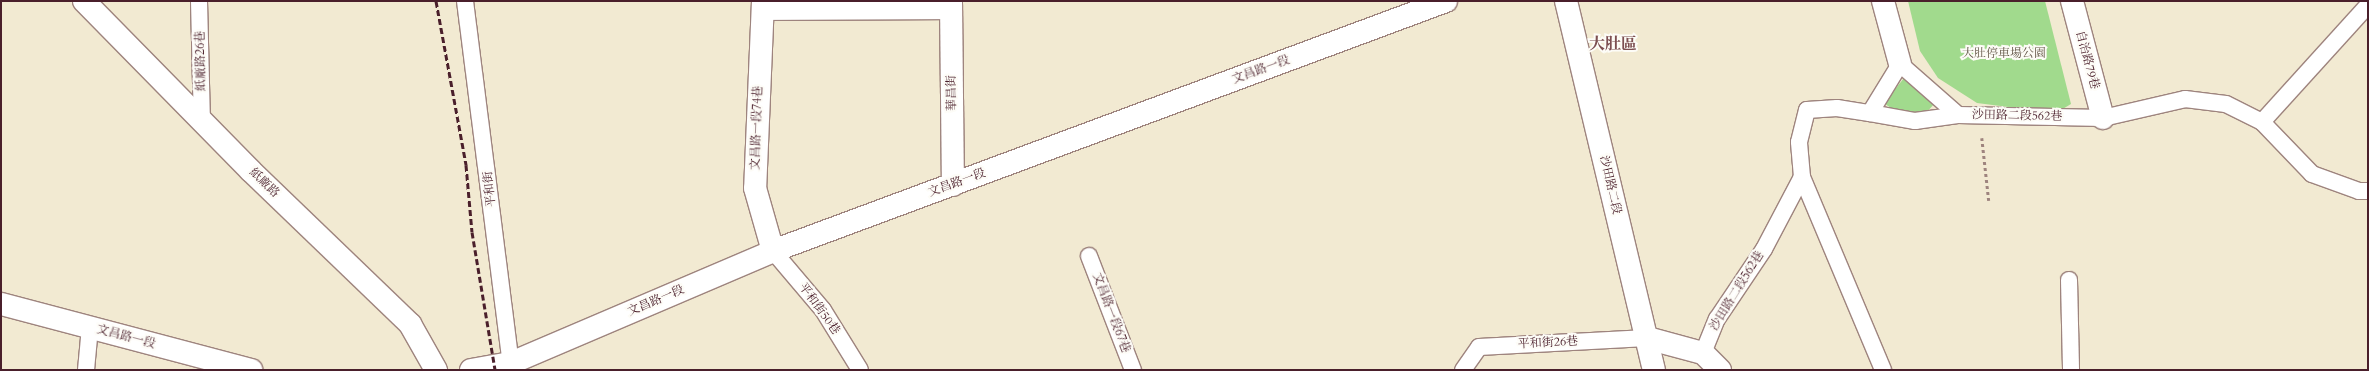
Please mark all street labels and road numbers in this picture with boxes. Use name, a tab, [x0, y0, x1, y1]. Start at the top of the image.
street label: 自治路79巷	[2072, 29, 2102, 91]
street label: 紙廠路26巷	[193, 31, 209, 91]
street label: 文昌路一段	[1230, 53, 1292, 87]
street label: 華昌街	[944, 75, 960, 111]
street label: 文昌路一段74巷	[748, 86, 766, 170]
street label: 沙田路二段562巷	[1972, 108, 2062, 124]
street label: 沙田路二段	[1596, 154, 1624, 216]
street label: 紙廠路	[246, 165, 282, 201]
street label: 文昌路一段	[926, 166, 988, 200]
street label: 平和街	[481, 170, 499, 208]
street label: 沙田路二段562巷	[1707, 249, 1767, 333]
street label: 文昌路一段67巷	[1089, 271, 1133, 355]
street label: 平和街50巷	[795, 280, 843, 338]
street label: 文昌路一段	[626, 283, 686, 319]
street label: 文昌路一段	[95, 322, 157, 352]
street label: 平和街26巷	[1518, 334, 1578, 352]

